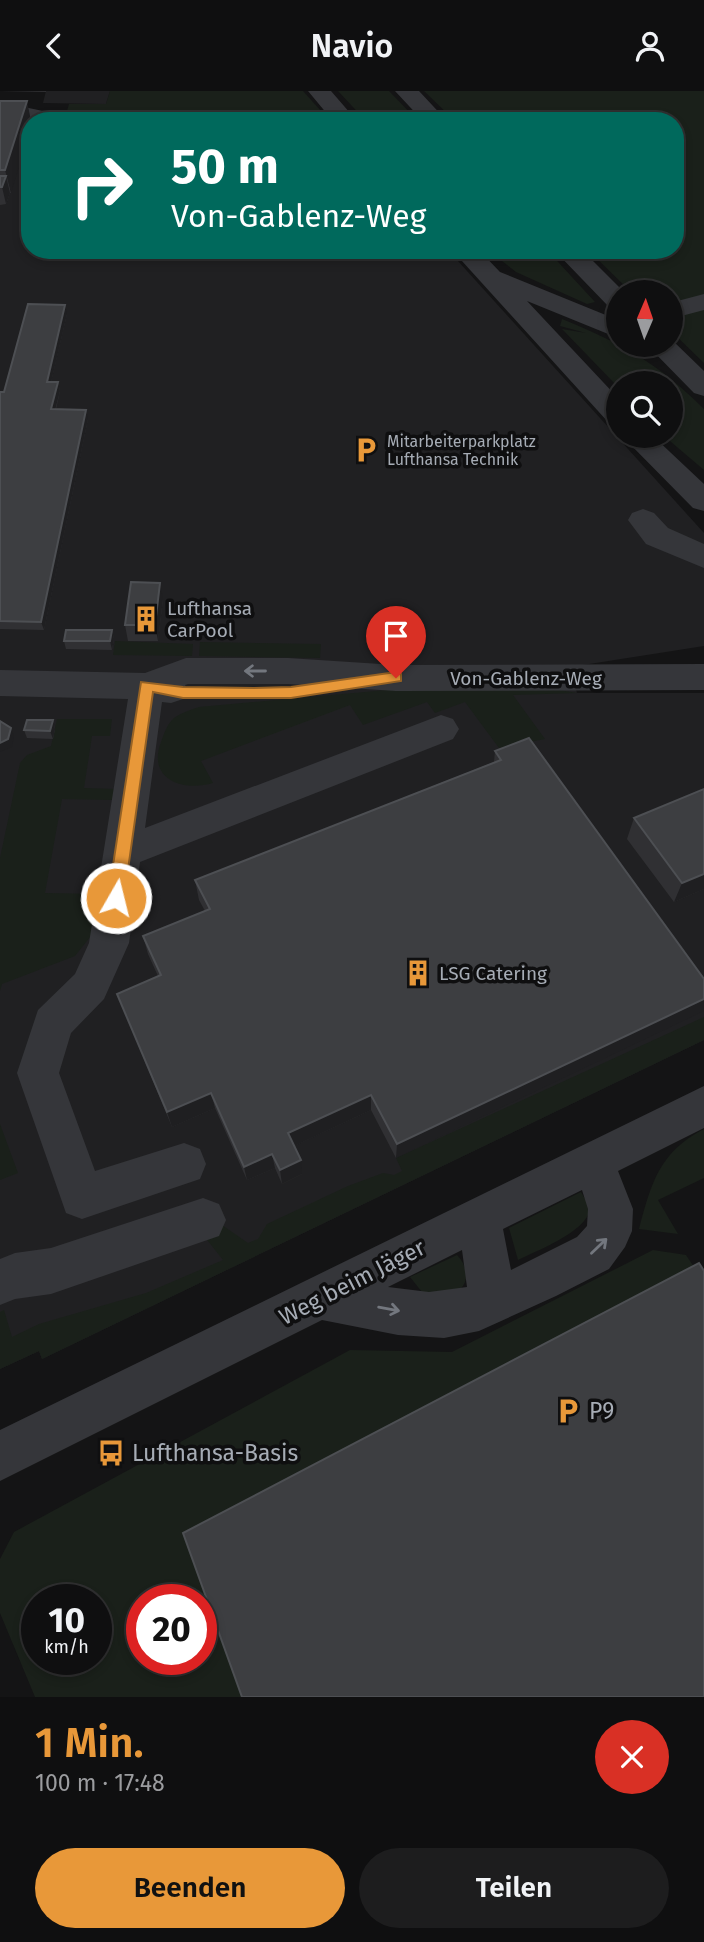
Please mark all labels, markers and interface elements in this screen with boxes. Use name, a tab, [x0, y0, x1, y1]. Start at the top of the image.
icon: back	[35, 27, 73, 65]
text: Navio	[311, 27, 393, 65]
icon: person	[631, 27, 669, 65]
text: 50 m	[171, 137, 279, 196]
icon: right	[56, 140, 147, 231]
text: Von-Gablenz-Weg	[171, 197, 426, 235]
north arrow	[606, 280, 682, 357]
map controls	[606, 280, 683, 448]
button: search	[606, 371, 683, 448]
place label: Mitarbeiterparkplatz Lufthansa Technik	[387, 432, 536, 469]
parking icon: Mitarbeiterparkplatz Lufthansa Technik	[351, 435, 381, 465]
place label: Lufthansa CarPool	[167, 597, 252, 642]
building icon: Lufthansa CarPool	[131, 604, 161, 634]
pin	[366, 606, 426, 678]
icon: arrive	[377, 617, 415, 655]
one-way arrow	[243, 664, 266, 678]
street label: Von-Gablenz-Weg	[450, 667, 602, 690]
position arrow	[79, 861, 153, 935]
building icon: LSG Catering	[403, 958, 433, 988]
place label: LSG Catering	[439, 962, 547, 985]
street label: Weg beim Jäger	[274, 1233, 430, 1331]
one-way arrow	[591, 1237, 608, 1254]
one-way arrow	[377, 1303, 400, 1316]
parking icon: P9	[553, 1396, 583, 1426]
place label: P9	[589, 1397, 614, 1425]
bus stop icon: Lufthansa-Basis	[96, 1438, 126, 1468]
place label: Lufthansa-Basis	[132, 1439, 298, 1467]
speed limit sign: 20	[126, 1584, 217, 1675]
text: 10	[48, 1599, 85, 1641]
text: km/h	[44, 1636, 89, 1658]
text: 1 Min.	[35, 1718, 144, 1768]
button: close	[595, 1720, 669, 1794]
text: 100 m · 17:48	[35, 1769, 165, 1797]
button: Beenden	[35, 1848, 345, 1928]
button: Teilen	[359, 1848, 669, 1928]

